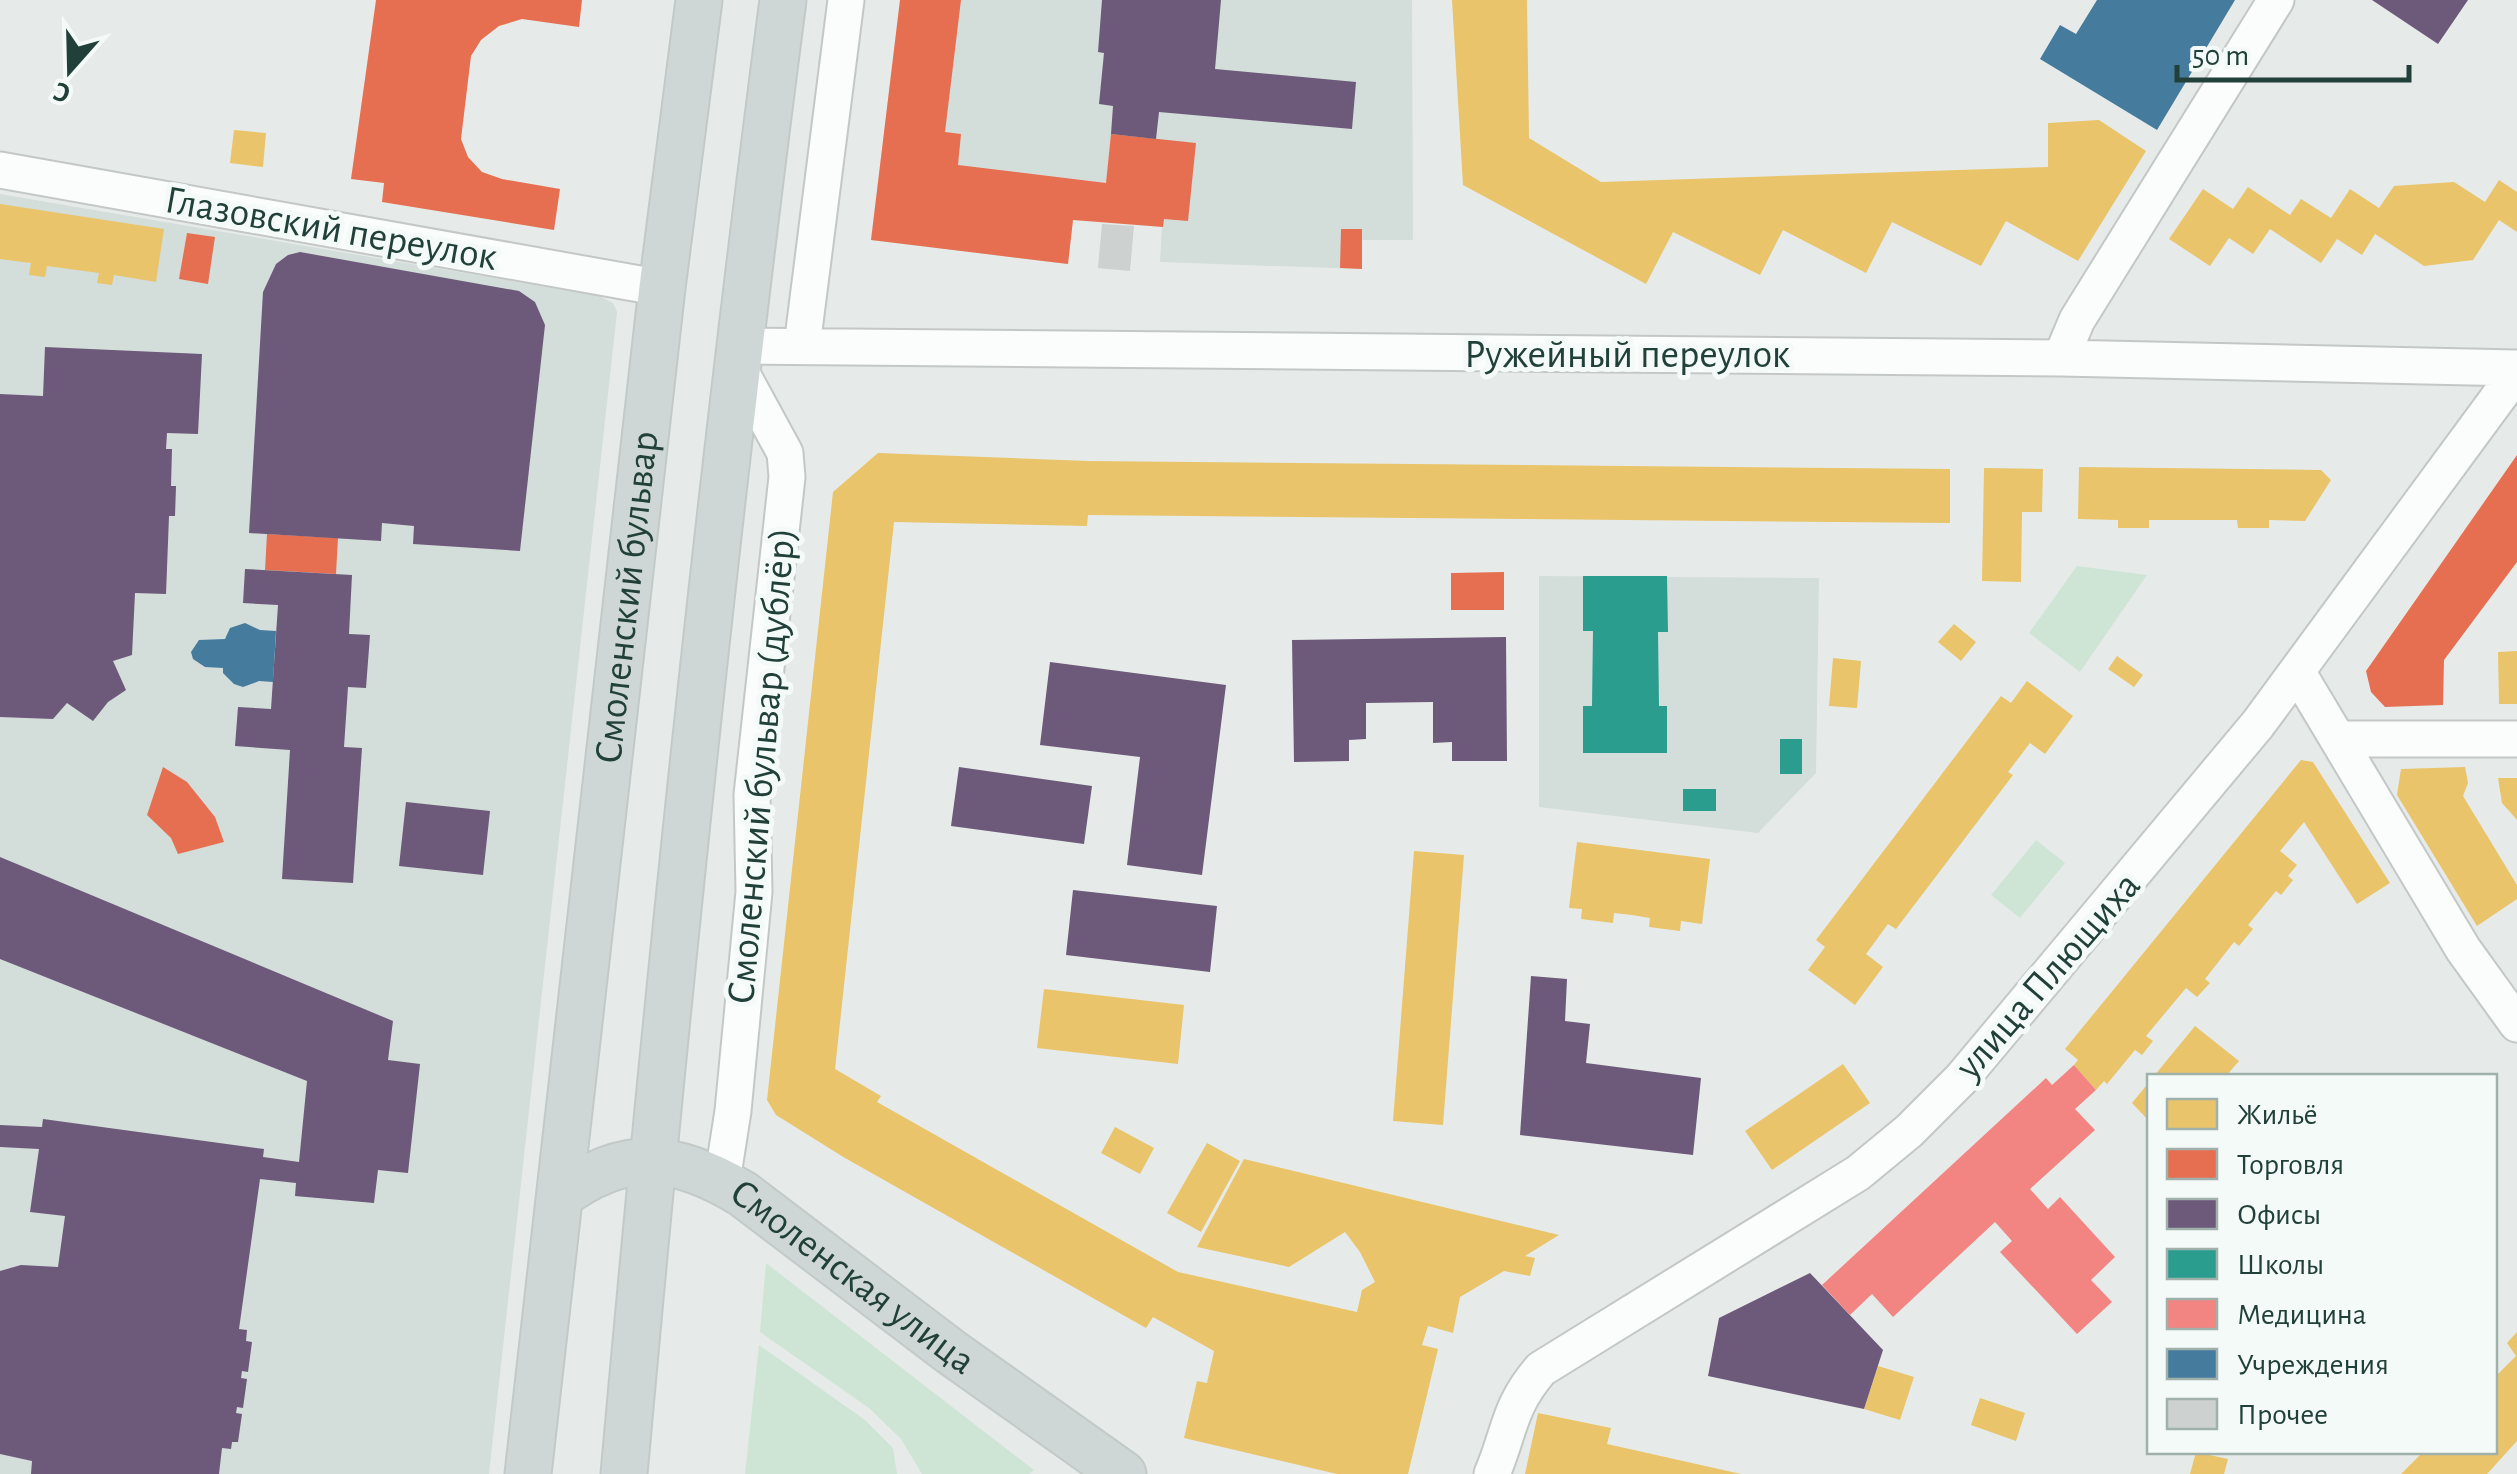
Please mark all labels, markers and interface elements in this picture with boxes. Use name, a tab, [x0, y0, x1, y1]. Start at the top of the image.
north arrow	[20, 20, 120, 120]
scale bar	[2177, 20, 2410, 82]
text: 50 m	[2192, 41, 2249, 71]
text: С	[50, 76, 74, 107]
street label: Глазовский переулок	[162, 180, 500, 278]
street label: Ружейный переулок	[1464, 335, 1790, 375]
street label: Смоленский бульвар	[588, 429, 666, 766]
street label: Смоленский бульвар (дублёр)	[721, 526, 803, 1006]
street label: улица Плющиха	[1947, 865, 2148, 1087]
legend	[2147, 1074, 2497, 1454]
text: Жильё	[2237, 1100, 2318, 1130]
text: Торговля	[2237, 1150, 2344, 1180]
street label: Смоленская улица	[723, 1172, 982, 1382]
text: Офисы	[2237, 1200, 2321, 1230]
text: Школы	[2237, 1250, 2324, 1280]
text: Медицина	[2237, 1300, 2367, 1330]
text: Учреждения	[2237, 1350, 2389, 1380]
text: Прочее	[2237, 1400, 2328, 1430]

